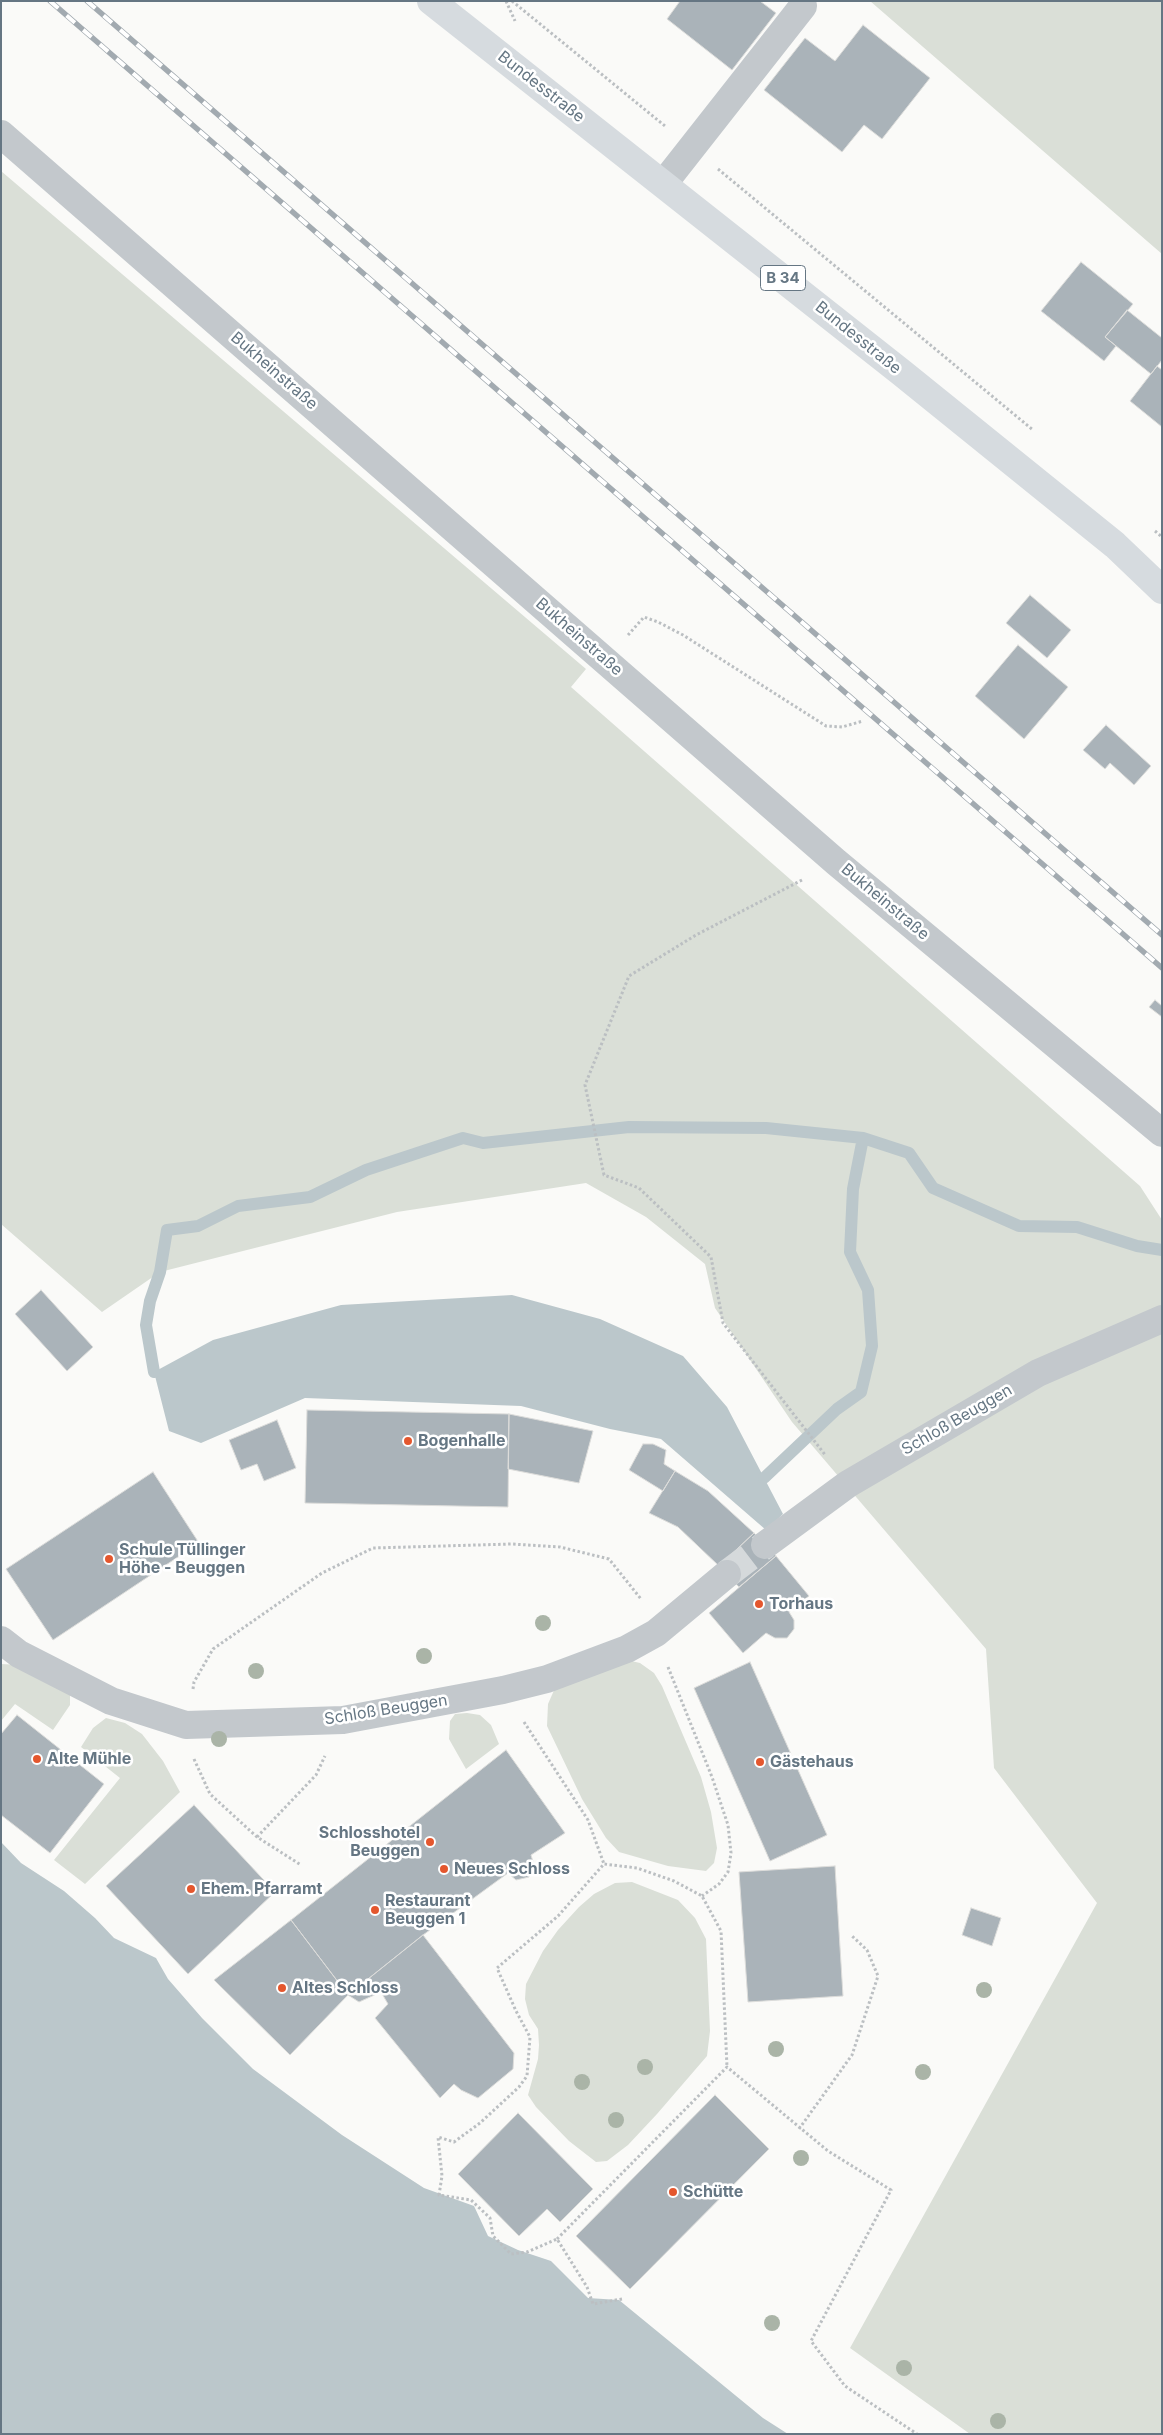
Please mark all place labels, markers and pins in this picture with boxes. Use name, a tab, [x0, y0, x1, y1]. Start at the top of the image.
place label: Bogenhalle	[418, 1431, 505, 1451]
marker: Bogenhalle	[402, 1435, 414, 1447]
place label: Schule Tüllinger Höhe - Beuggen	[119, 1540, 245, 1578]
marker: Schule Tüllinger Höhe - Beuggen	[103, 1553, 115, 1565]
place label: Torhaus	[769, 1594, 833, 1614]
marker: Torhaus	[753, 1598, 765, 1610]
place label: Alte Mühle	[47, 1749, 131, 1769]
place label: Gästehaus	[770, 1752, 854, 1772]
marker: Alte Mühle	[31, 1753, 43, 1765]
marker: Gästehaus	[754, 1756, 766, 1768]
place label: Schlosshotel Beuggen	[319, 1823, 420, 1861]
marker: Schlosshotel Beuggen	[424, 1836, 436, 1848]
place label: Neues Schloss	[454, 1859, 570, 1879]
marker: Neues Schloss	[438, 1863, 450, 1875]
place label: Ehem. Pfarramt	[201, 1879, 322, 1899]
marker: Ehem. Pfarramt	[185, 1883, 197, 1895]
place label: Restaurant Beuggen 1	[385, 1891, 470, 1929]
marker: Restaurant Beuggen 1	[369, 1904, 381, 1916]
place label: Altes Schloss	[292, 1978, 398, 1998]
marker: Altes Schloss	[276, 1982, 288, 1994]
place label: Schütte	[683, 2182, 743, 2202]
marker: Schütte	[667, 2186, 679, 2198]

